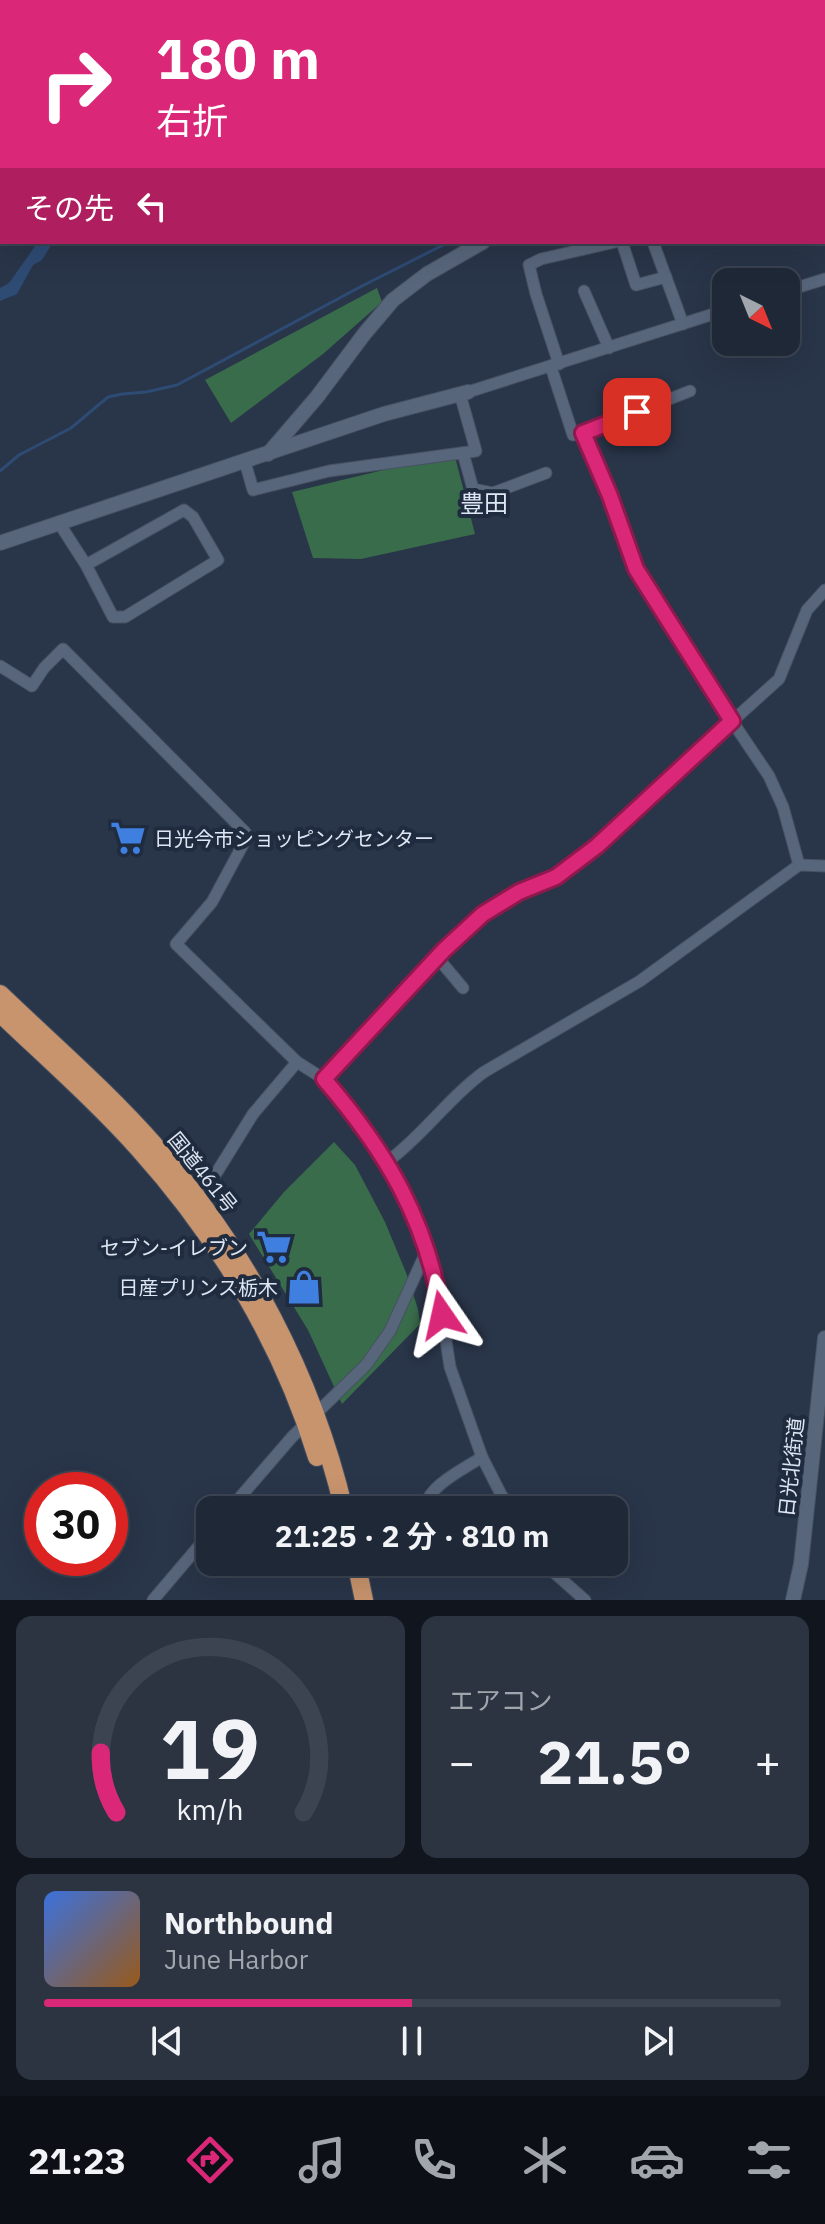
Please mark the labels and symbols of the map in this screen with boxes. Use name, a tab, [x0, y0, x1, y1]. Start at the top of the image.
north arrow	[712, 268, 800, 356]
pin	[603, 378, 671, 446]
district label: 豊田	[460, 487, 508, 519]
supermarket icon: 日光今市ショッピングセンター	[109, 819, 147, 857]
place label: 日光今市ショッピングセンター	[154, 825, 434, 852]
street label: 国道461号	[162, 1126, 244, 1218]
supermarket icon: セブン-イレブン	[255, 1228, 293, 1266]
place label: セブン-イレブン	[100, 1234, 248, 1261]
shop icon: 日産プリンス栃木	[285, 1268, 323, 1306]
position arrow	[400, 1273, 484, 1357]
place label: 日産プリンス栃木	[118, 1274, 278, 1301]
street label: 日光北街道	[772, 1416, 810, 1518]
speed limit sign: 30	[24, 1472, 128, 1576]

